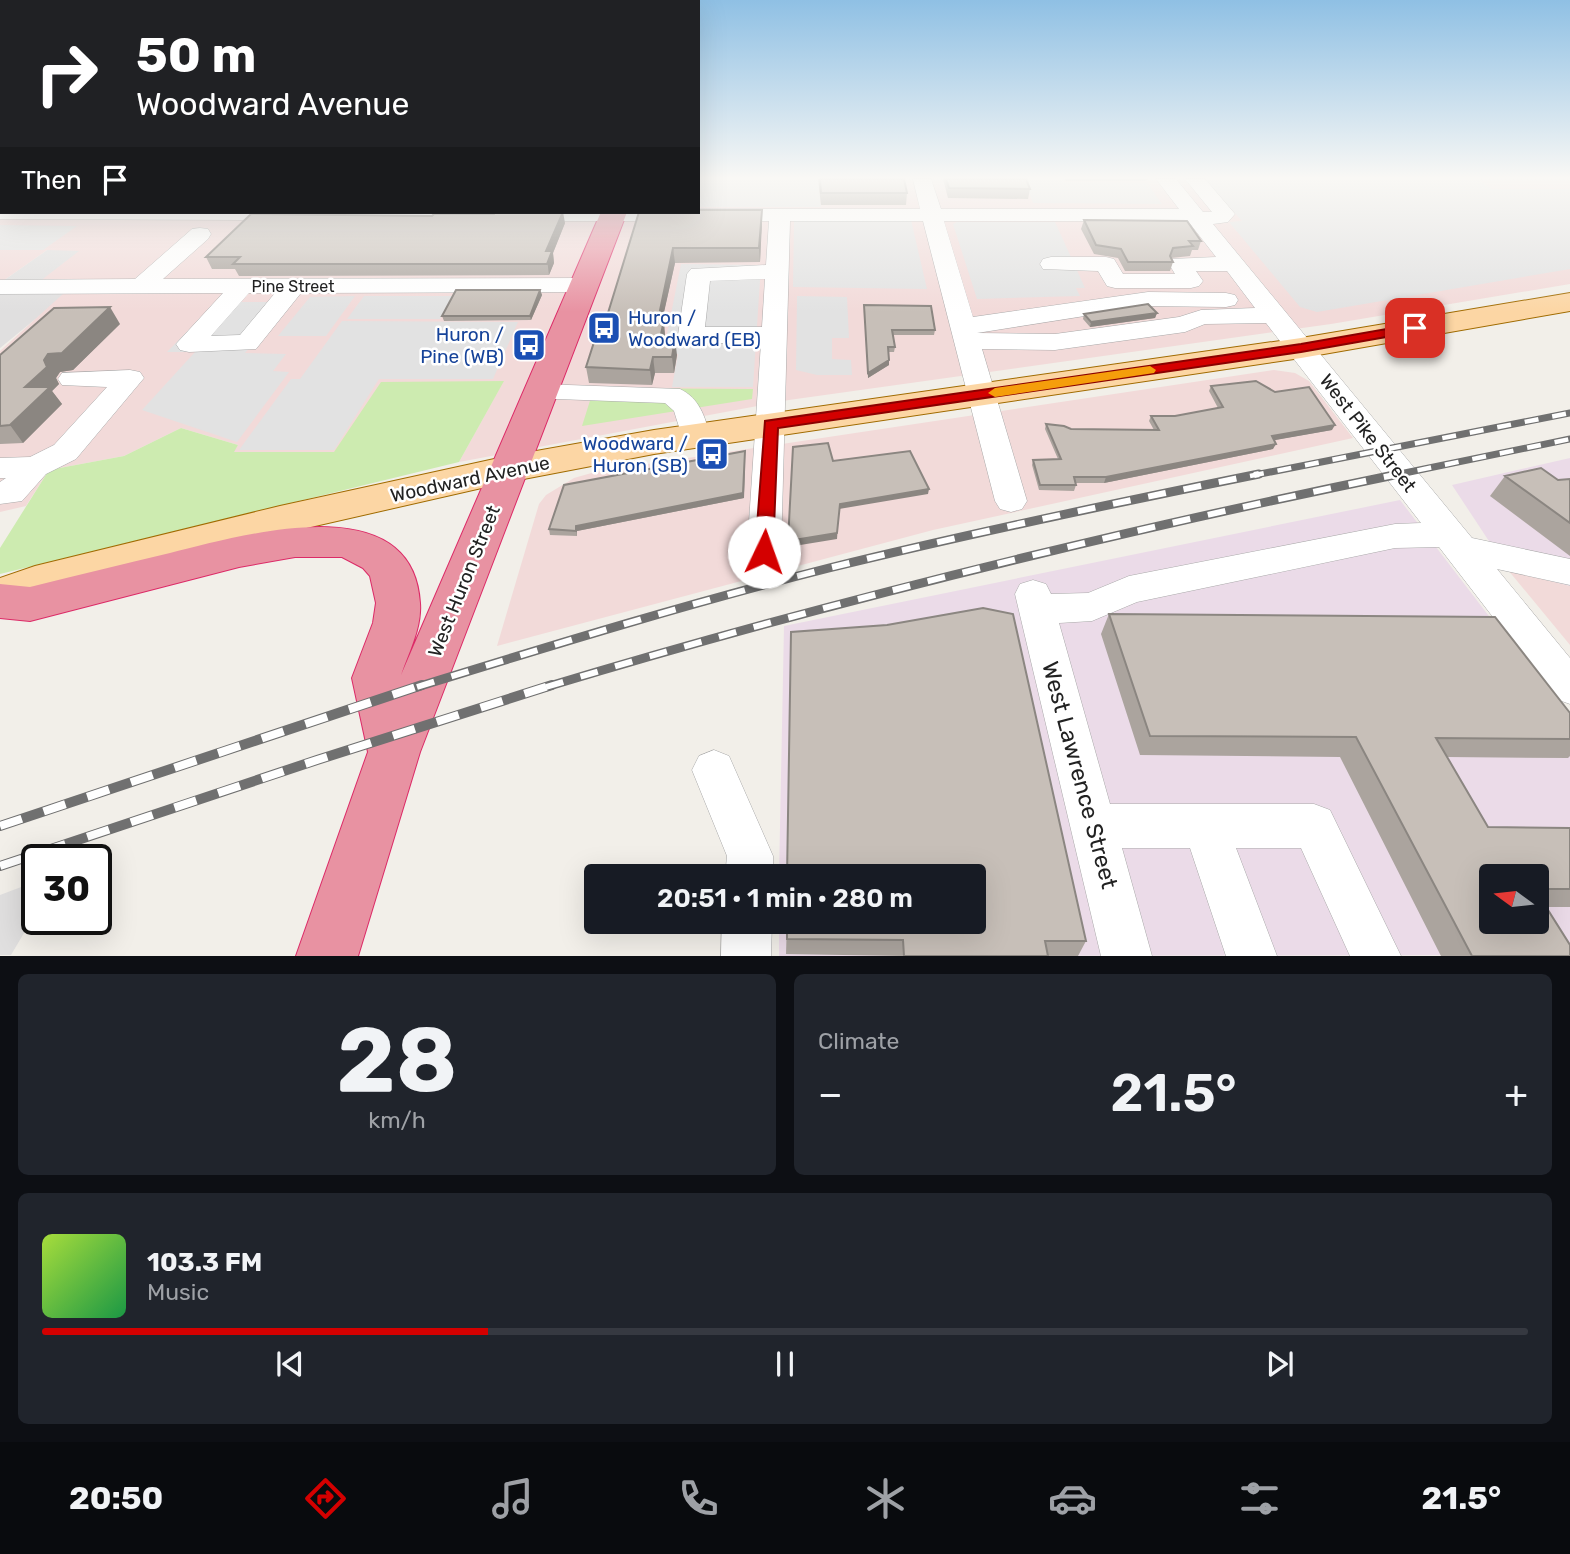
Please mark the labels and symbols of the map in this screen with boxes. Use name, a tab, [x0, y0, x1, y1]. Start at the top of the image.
street label: Pine Street	[252, 277, 334, 296]
pin	[1385, 298, 1445, 358]
place label: Huron / Woodward (EB)	[628, 306, 761, 351]
bus stop icon: Huron / Woodward (EB)	[585, 309, 623, 347]
place label: Huron / Pine (WB)	[420, 323, 504, 368]
bus stop icon: Huron / Pine (WB)	[510, 326, 548, 364]
street label: West Pike Street	[1315, 369, 1422, 497]
place label: Woodward / Huron (SB)	[582, 432, 688, 477]
bus stop icon: Woodward / Huron (SB)	[693, 435, 731, 473]
street label: Woodward Avenue	[388, 451, 552, 507]
street label: West Huron Street	[423, 501, 505, 660]
position arrow	[727, 515, 801, 589]
street label: West Lawrence Street	[1036, 658, 1124, 892]
speed limit sign: 30	[21, 844, 112, 935]
north arrow	[1479, 864, 1549, 934]

